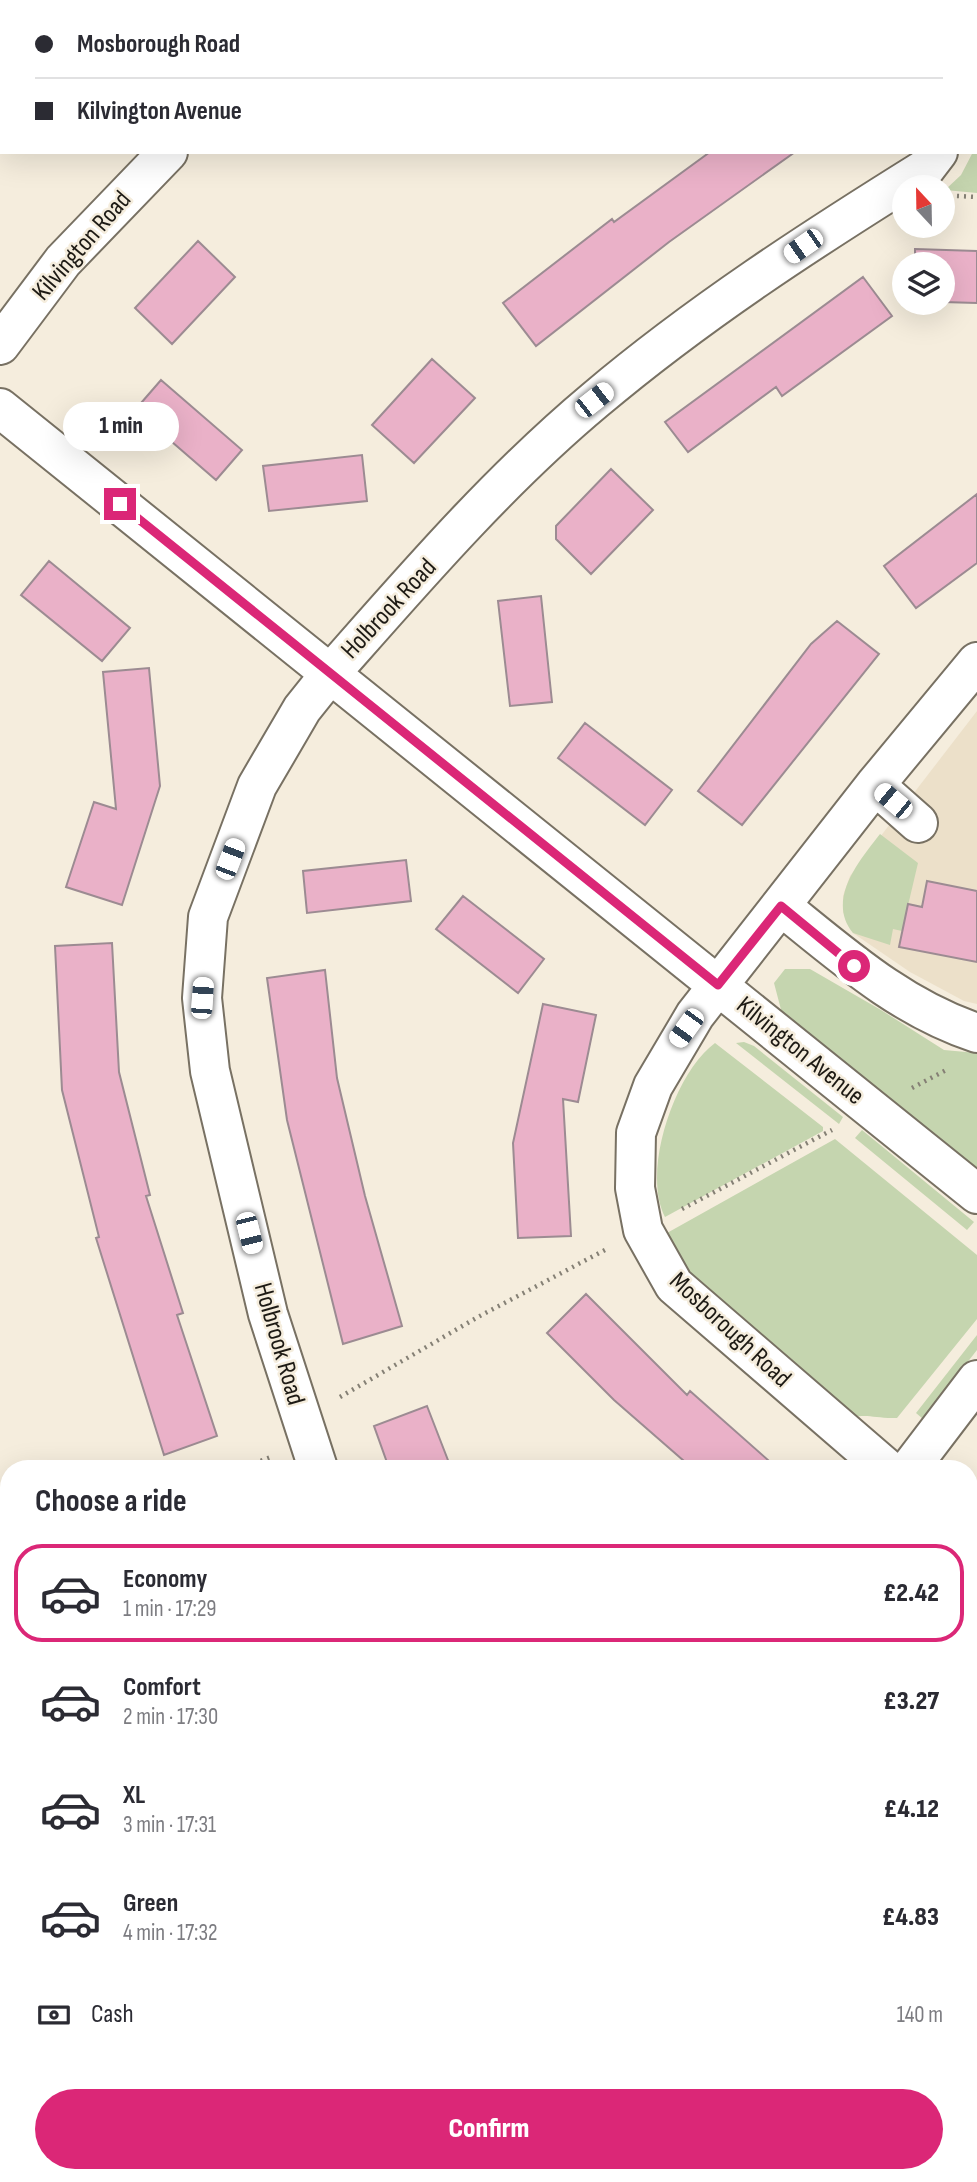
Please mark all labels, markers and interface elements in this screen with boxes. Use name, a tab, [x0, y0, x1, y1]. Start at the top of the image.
text: Mosborough Road	[77, 29, 240, 60]
text: Kilvington Avenue	[77, 96, 242, 127]
north arrow	[892, 175, 956, 238]
map controls	[892, 175, 955, 315]
street label: Kilvington Road	[26, 185, 138, 307]
car	[780, 225, 827, 267]
button: layers	[892, 252, 955, 315]
car	[571, 379, 618, 421]
callout: 1 min	[62, 402, 178, 452]
text: 1 min	[99, 412, 143, 440]
route end	[104, 488, 136, 520]
street label: Holbrook Road	[335, 552, 443, 666]
car	[871, 779, 916, 823]
car	[213, 836, 248, 882]
route start	[838, 950, 870, 982]
car	[191, 976, 214, 1020]
street label: Kilvington Avenue	[730, 990, 870, 1112]
car	[666, 1005, 707, 1051]
car	[234, 1210, 265, 1256]
street label: Mosborough Road	[663, 1266, 797, 1394]
street label: Holbrook Road	[247, 1279, 311, 1409]
text: Choose a ride	[35, 1482, 187, 1521]
icon: car	[39, 1562, 102, 1625]
text: Economy	[123, 1564, 207, 1595]
text: £2.42	[883, 1578, 939, 1609]
text: 1 min · 17:29	[123, 1595, 217, 1623]
icon: car	[39, 1670, 102, 1733]
text: Comfort	[123, 1672, 201, 1703]
text: £3.27	[883, 1686, 939, 1717]
text: 2 min · 17:30	[123, 1703, 218, 1731]
icon: car	[39, 1778, 102, 1841]
text: XL	[123, 1780, 145, 1811]
text: £4.12	[884, 1794, 939, 1825]
text: 3 min · 17:31	[123, 1811, 216, 1839]
icon: car	[39, 1886, 102, 1949]
text: Green	[123, 1888, 178, 1919]
text: £4.83	[882, 1902, 939, 1933]
text: 4 min · 17:32	[123, 1919, 218, 1947]
icon: cash	[35, 1996, 73, 2034]
text: Cash	[91, 1999, 134, 2030]
text: 140 m	[897, 2001, 943, 2029]
button: Confirm	[35, 2089, 943, 2169]

